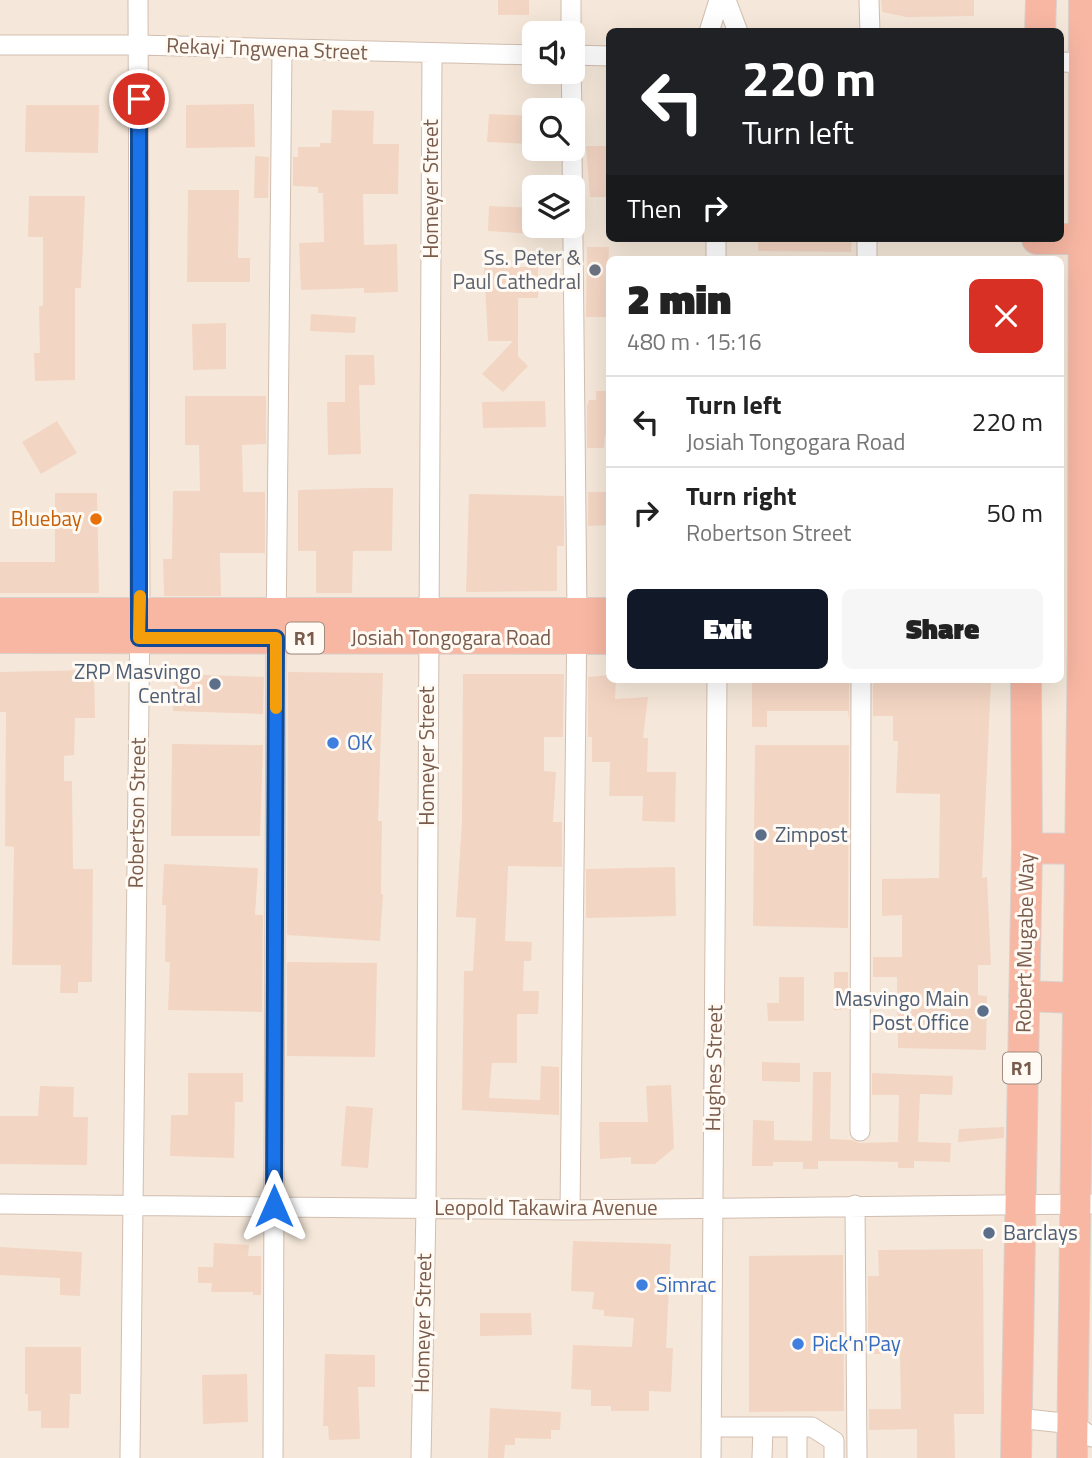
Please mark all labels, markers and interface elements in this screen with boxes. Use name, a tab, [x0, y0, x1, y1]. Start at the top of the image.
map controls	[522, 21, 585, 238]
button: sound	[522, 21, 585, 84]
street label: Rekayi Tngwena Street	[166, 28, 369, 68]
text: 220 m	[742, 40, 876, 115]
icon: left	[627, 56, 718, 147]
pin	[109, 69, 169, 129]
icon: arrive	[120, 80, 158, 118]
button: search	[522, 98, 585, 161]
text: Turn left	[742, 108, 854, 156]
street label: Homeyer Street	[414, 119, 446, 259]
button: layers	[522, 175, 585, 238]
text: Then	[627, 189, 682, 228]
icon: right	[696, 189, 734, 227]
place label: Ss. Peter & Paul Cathedral	[453, 241, 582, 297]
marker: Ss. Peter & Paul Cathedral	[587, 262, 603, 278]
text: 2 min	[627, 266, 731, 330]
button: close	[969, 279, 1043, 353]
text: 480 m · 15:16	[627, 324, 762, 359]
text: Turn left	[686, 385, 781, 424]
text: 220 m	[972, 402, 1043, 441]
icon: left	[627, 403, 665, 441]
text: Josiah Tongogara Road	[686, 424, 906, 459]
text: Turn right	[686, 476, 797, 515]
text: 50 m	[986, 493, 1043, 532]
icon: right	[627, 494, 665, 532]
place label: Bluebay	[11, 502, 82, 534]
marker: Bluebay	[88, 511, 104, 527]
text: Robertson Street	[686, 515, 851, 550]
button: Exit	[627, 589, 828, 669]
button: Share	[842, 589, 1043, 669]
street label: Josiah Tongogara Road	[351, 621, 551, 653]
road number: R1	[286, 622, 324, 653]
place label: ZRP Masvingo Central	[74, 655, 201, 711]
marker: ZRP Masvingo Central	[207, 676, 223, 692]
street label: Homeyer Street	[410, 686, 442, 826]
place label: OK	[347, 726, 373, 758]
marker: OK	[325, 735, 341, 751]
street label: Robertson Street	[119, 737, 153, 889]
place label: Zimpost	[775, 818, 848, 850]
marker: Zimpost	[753, 827, 769, 843]
street label: Robert Mugabe Way	[1006, 853, 1042, 1033]
place label: Masvingo Main Post Office	[835, 982, 969, 1038]
marker: Masvingo Main Post Office	[975, 1003, 991, 1019]
street label: Hughes Street	[696, 1004, 730, 1132]
road number: R1	[1003, 1052, 1041, 1084]
position arrow	[237, 1169, 311, 1243]
street label: Leopold Takawira Avenue	[434, 1191, 658, 1223]
place label: Barclays	[1003, 1216, 1078, 1248]
marker: Barclays	[981, 1225, 997, 1241]
street label: Homeyer Street	[405, 1252, 439, 1393]
place label: Simrac	[656, 1268, 716, 1300]
marker: Simrac	[634, 1277, 650, 1293]
place label: Pick'n'Pay	[812, 1327, 901, 1359]
marker: Pick'n'Pay	[790, 1336, 806, 1352]

